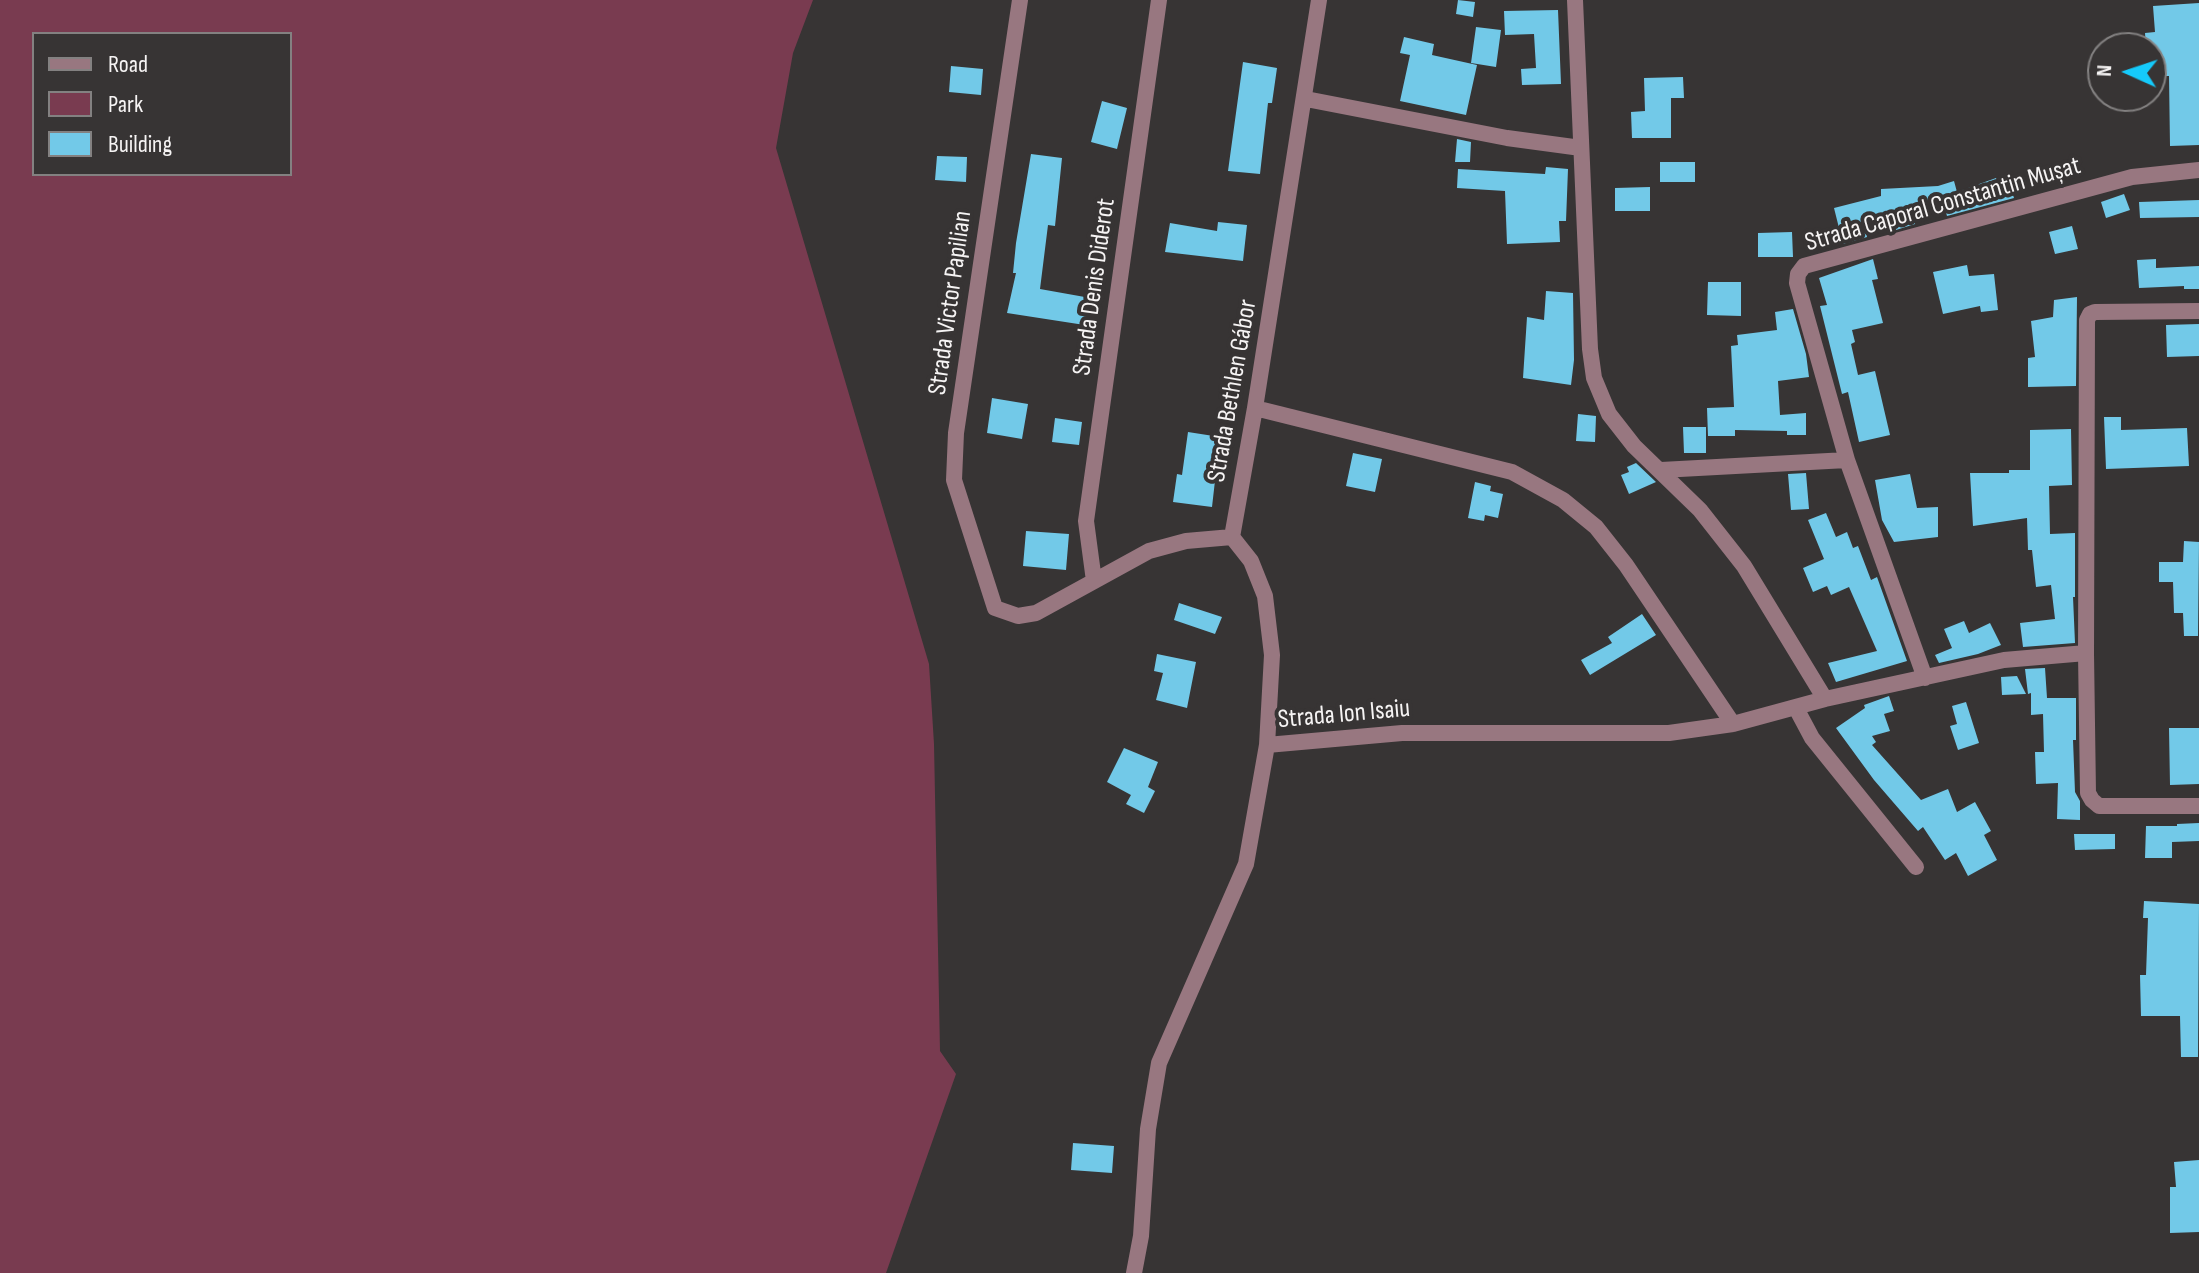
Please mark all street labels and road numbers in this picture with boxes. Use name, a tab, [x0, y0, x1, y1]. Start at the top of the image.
street label: Strada Caporal Constantin Mușat	[1802, 151, 2084, 259]
street label: Strada Denis Diderot	[1067, 196, 1123, 378]
street label: Strada Victor Papilian	[923, 209, 979, 397]
street label: Strada Bethlen Gábor	[1202, 297, 1264, 485]
street label: Strada Ion Isaiu	[1277, 694, 1411, 736]

